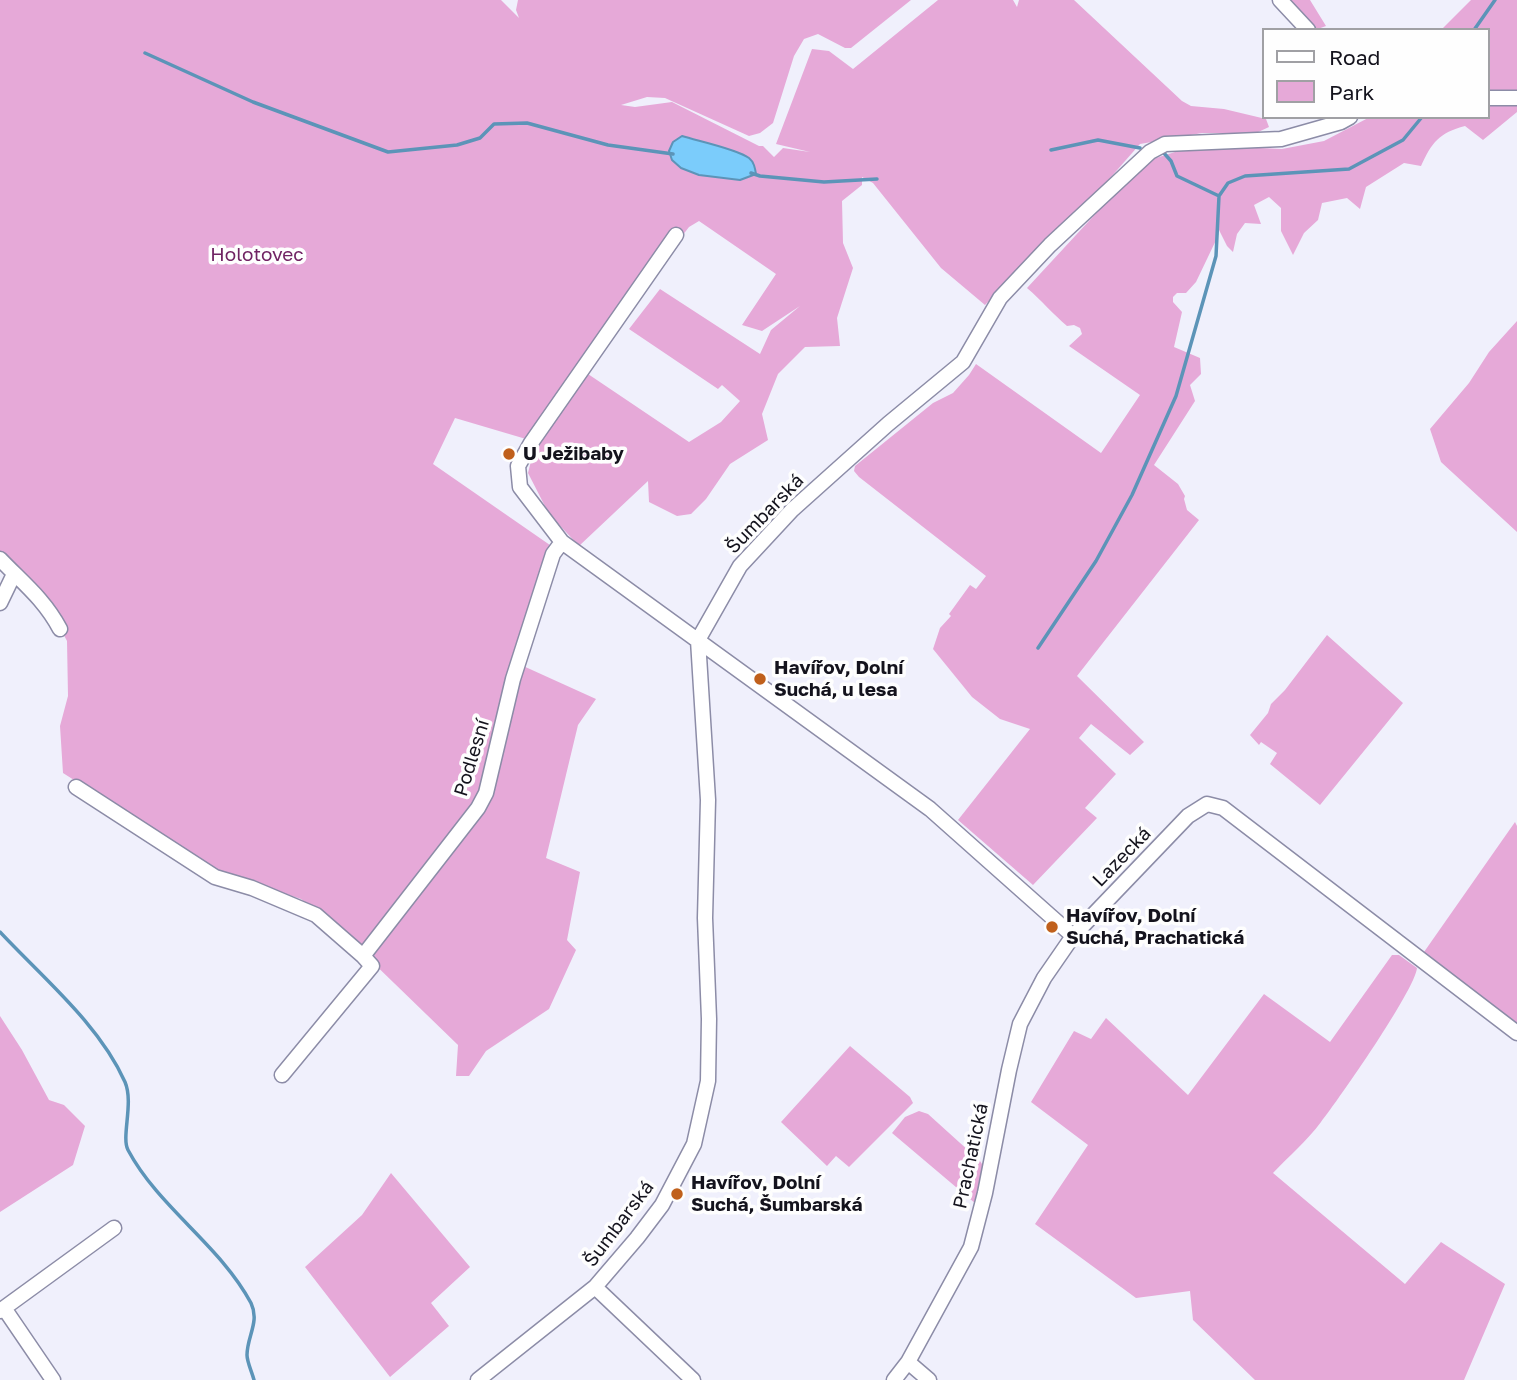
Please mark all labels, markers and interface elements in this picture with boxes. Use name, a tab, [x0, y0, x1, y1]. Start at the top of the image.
legend	[1262, 28, 1489, 119]
text: Road	[1329, 44, 1380, 70]
text: Park	[1329, 79, 1374, 105]
park label: Holotovec	[210, 244, 304, 266]
place label: U Ježibaby	[523, 443, 624, 465]
marker: U Ježibaby	[501, 446, 517, 462]
street label: Šumbarská	[721, 470, 809, 558]
place label: Havířov, Dolní Suchá, u lesa	[774, 657, 904, 701]
marker: Havířov, Dolní Suchá, u lesa	[752, 671, 768, 687]
street label: Podlesní	[450, 717, 494, 799]
street label: Lazecká	[1088, 822, 1156, 892]
place label: Havířov, Dolní Suchá, Prachatická	[1066, 905, 1244, 949]
marker: Havířov, Dolní Suchá, Prachatická	[1044, 919, 1060, 935]
street label: Prachatická	[949, 1101, 993, 1211]
place label: Havířov, Dolní Suchá, Šumbarská	[691, 1172, 863, 1216]
street label: Šumbarská	[579, 1177, 659, 1271]
marker: Havířov, Dolní Suchá, Šumbarská	[669, 1186, 685, 1202]

